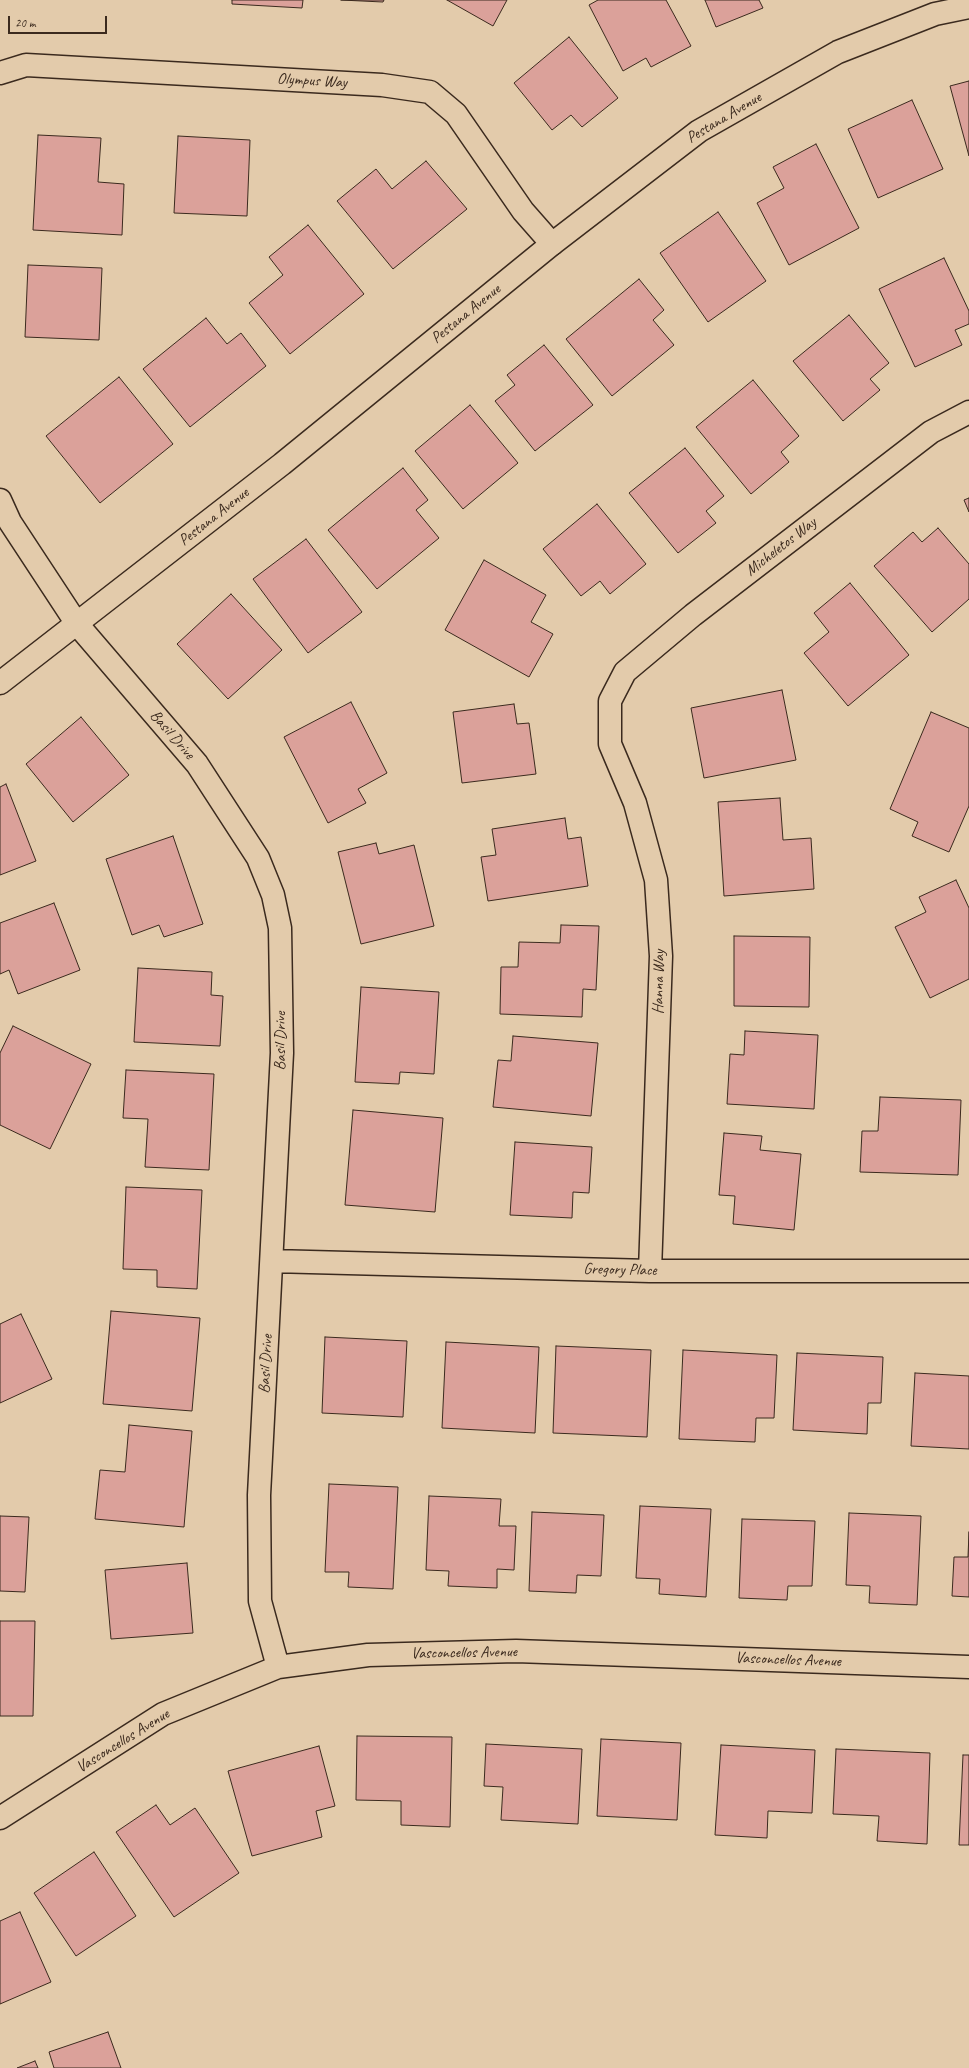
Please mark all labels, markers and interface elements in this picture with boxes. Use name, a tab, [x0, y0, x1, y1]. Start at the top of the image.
scale bar	[10, 8, 109, 34]
text: 20 m	[15, 15, 35, 31]
street label: Olympus Way	[276, 70, 348, 92]
street label: Pestana Avenue	[683, 88, 765, 148]
street label: Pestana Avenue	[427, 280, 505, 348]
street label: Pestana Avenue	[175, 484, 253, 550]
street label: Micheletos Way	[742, 513, 820, 581]
street label: Basil Drive	[145, 706, 199, 764]
street label: Hanna Way	[649, 950, 669, 1014]
street label: Basil Drive	[271, 1011, 291, 1071]
street label: Gregory Place	[583, 1260, 657, 1280]
street label: Basil Drive	[255, 1334, 277, 1394]
street label: Vasconcellos Avenue	[411, 1642, 517, 1664]
street label: Vasconcellos Avenue	[735, 1649, 841, 1671]
street label: Vasconcellos Avenue	[73, 1705, 173, 1777]

